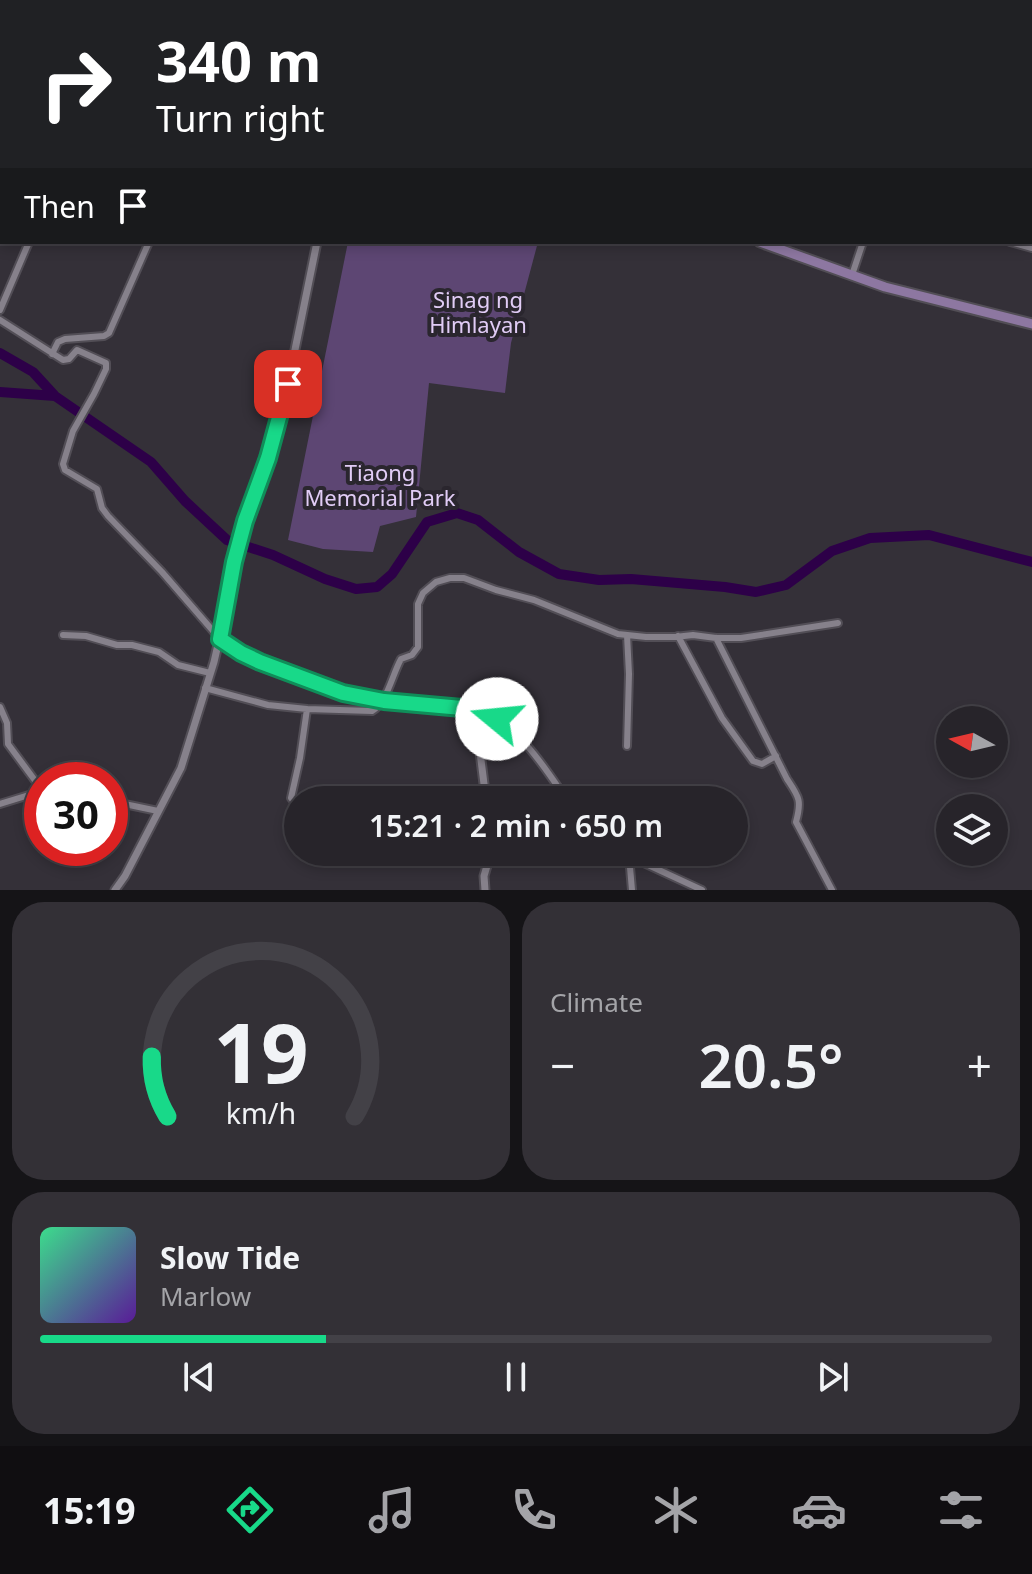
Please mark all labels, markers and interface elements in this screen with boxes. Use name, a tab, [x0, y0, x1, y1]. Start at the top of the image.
text: 340 m	[156, 22, 321, 98]
icon: right	[24, 32, 128, 136]
text: Turn right	[156, 94, 324, 143]
icon: arrive	[111, 184, 155, 228]
text: Then	[24, 186, 95, 227]
park label: Sinag ng Himlayan	[429, 284, 527, 339]
pin	[254, 350, 322, 418]
icon: arrive	[266, 362, 310, 406]
park label: Tiaong Memorial Park	[304, 457, 456, 512]
position arrow	[455, 677, 539, 761]
north arrow	[936, 706, 1008, 778]
map controls	[936, 706, 1008, 866]
speed limit sign: 30	[24, 762, 128, 866]
button: layers	[936, 794, 1008, 866]
text: 15:21 · 2 min · 650 m	[369, 805, 663, 846]
text: Climate	[550, 984, 643, 1020]
text: 19	[213, 994, 309, 1107]
text: 20.5°	[698, 1024, 844, 1106]
text: −	[550, 1035, 575, 1095]
text: +	[967, 1035, 992, 1095]
text: km/h	[226, 1093, 296, 1132]
text: Slow Tide	[160, 1237, 300, 1278]
text: Marlow	[160, 1278, 251, 1314]
icon: previous	[177, 1355, 221, 1399]
icon: pause	[494, 1355, 538, 1399]
icon: next	[811, 1355, 855, 1399]
icon: directions	[222, 1482, 278, 1538]
icon: music	[364, 1482, 420, 1538]
icon: phone	[506, 1482, 562, 1538]
icon: climate	[648, 1482, 704, 1538]
icon: car	[791, 1482, 847, 1538]
icon: filters	[933, 1482, 989, 1538]
text: 15:19	[43, 1486, 136, 1535]

